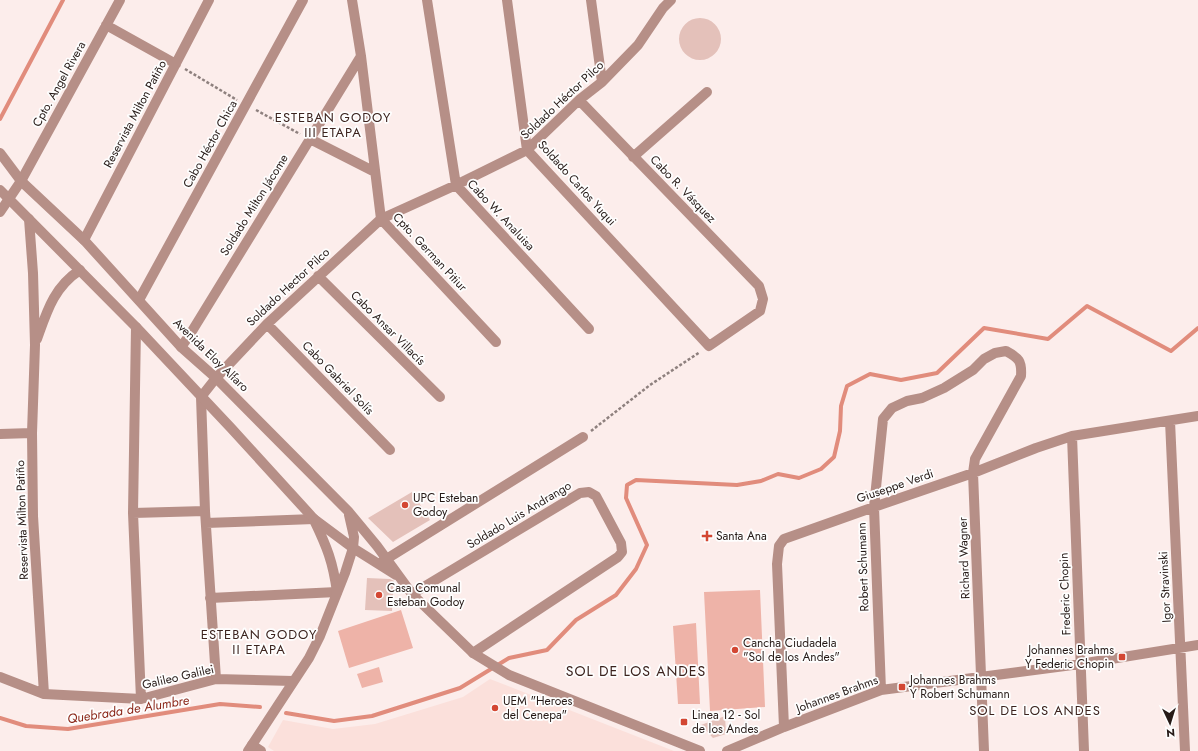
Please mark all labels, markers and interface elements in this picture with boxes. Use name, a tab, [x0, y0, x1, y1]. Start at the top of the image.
street label: Cpto. Angel Rivera	[28, 38, 90, 130]
street label: Soldado Héctor Pilco	[516, 56, 608, 143]
street label: Reservista Milton Patiño	[99, 57, 171, 171]
street label: Cabo Héctor Chica	[178, 97, 242, 191]
district label: ESTEBAN GODOY III ETAPA	[275, 108, 391, 142]
street label: Soldado Carlos Yuqui	[534, 136, 620, 230]
street label: Soldado Milton Jácome	[215, 151, 293, 259]
street label: Cabo R. Vásquez	[646, 151, 720, 227]
street label: Cabo W. Analuisa	[463, 175, 539, 255]
street label: Cpto. German Pitiur	[389, 209, 472, 296]
street label: Soldado Hector Pilco	[242, 243, 334, 330]
street label: Cabo Ansar Villacís	[346, 286, 430, 370]
street label: Avenida Eloy Alfaro	[169, 314, 253, 396]
street label: Cabo Gabriel Solís	[298, 337, 378, 419]
street label: Reservista Milton Patiño	[11, 459, 33, 580]
street label: Giuseppe Verdi	[854, 464, 936, 508]
street label: Soldado Luis Andrango	[463, 476, 575, 553]
place label: UPC Esteban Godoy	[413, 489, 478, 521]
marker: UPC Esteban Godoy	[400, 500, 410, 510]
street label: Richard Wagner	[954, 516, 974, 599]
street label: Robert Schumann	[852, 522, 874, 612]
place label: Santa Ana	[716, 527, 767, 545]
marker: Santa Ana	[701, 530, 713, 542]
street label: Igor Stravinski	[1154, 551, 1176, 623]
street label: Frederic Chopin	[1055, 552, 1075, 636]
place label: Casa Comunal Esteban Godoy	[387, 579, 465, 611]
marker: Casa Comunal Esteban Godoy	[374, 590, 384, 600]
district label: ESTEBAN GODOY II ETAPA	[201, 625, 317, 659]
place label: Cancha Ciudadela "Sol de los Andes"	[743, 634, 840, 666]
place label: Johannes Brahms Y Federic Chopin	[1025, 641, 1114, 673]
marker: Cancha Ciudadela "Sol de los Andes"	[730, 645, 740, 655]
marker: Johannes Brahms Y Federic Chopin	[1117, 652, 1127, 662]
street label: Galileo Galilei	[140, 660, 216, 694]
district label: SOL DE LOS ANDES	[566, 661, 706, 681]
street label: Johannes Brahms	[792, 671, 881, 718]
place label: Johannes Brahms Y Robert Schumann	[908, 671, 1010, 703]
marker: Johannes Brahms Y Robert Schumann	[897, 682, 907, 692]
water label: Quebrada de Alumbre	[66, 690, 191, 729]
place label: UEM "Heroes del Cenepa"	[503, 692, 572, 724]
district label: SOL DE LOS ANDES	[969, 701, 1101, 720]
marker: UEM "Heroes del Cenepa"	[490, 703, 500, 713]
north arrow	[1150, 703, 1190, 743]
place label: Linea 12 - Sol de los Andes	[692, 706, 760, 738]
marker: Linea 12 - Sol de los Andes	[679, 717, 689, 727]
text: N	[1166, 725, 1176, 741]

